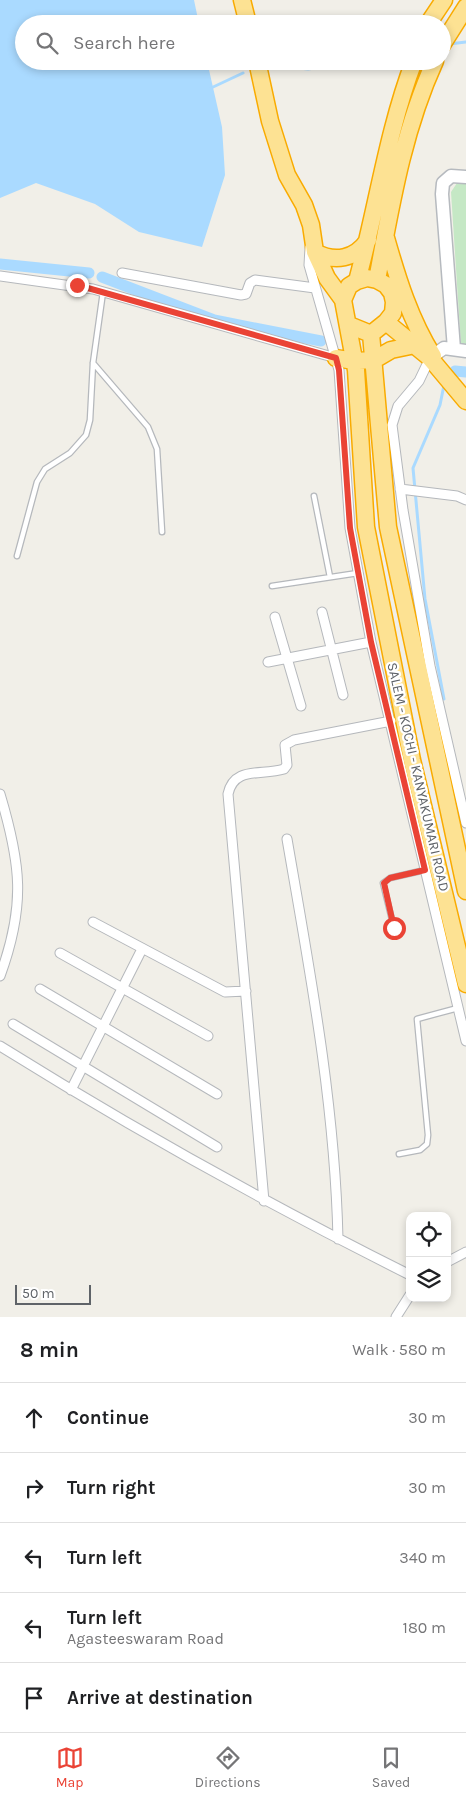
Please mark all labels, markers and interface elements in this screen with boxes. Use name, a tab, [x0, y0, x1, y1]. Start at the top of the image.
search box	[15, 15, 451, 70]
icon: search	[33, 29, 61, 57]
text: Search here	[73, 32, 175, 54]
route end	[66, 274, 89, 297]
street label: SALEM - KOCHI - KANYAKUMARI ROAD	[383, 661, 453, 893]
route start	[383, 917, 406, 940]
map controls	[406, 1212, 451, 1302]
button: locate	[406, 1212, 451, 1257]
button: layers	[406, 1257, 451, 1302]
scale bar	[15, 1282, 91, 1305]
text: 50 m	[22, 1285, 55, 1302]
text: 8 min	[20, 1338, 79, 1362]
text: Walk · 580 m	[352, 1340, 446, 1359]
icon: ahead	[20, 1404, 48, 1432]
text: Continue	[67, 1407, 149, 1429]
text: 30 m	[408, 1408, 446, 1427]
icon: right	[20, 1474, 48, 1502]
text: Turn right	[67, 1477, 156, 1499]
text: 30 m	[408, 1478, 446, 1497]
icon: left	[20, 1544, 48, 1572]
text: Turn left	[67, 1547, 142, 1569]
text: 340 m	[399, 1548, 446, 1567]
text: Turn left	[67, 1607, 142, 1629]
icon: left	[20, 1614, 48, 1642]
text: 180 m	[403, 1618, 446, 1637]
text: Agasteeswaram Road	[67, 1629, 224, 1648]
icon: arrive	[20, 1684, 48, 1712]
text: Arrive at destination	[67, 1687, 253, 1709]
tab: Map	[56, 1744, 84, 1791]
tab: Directions	[195, 1744, 261, 1791]
tab: Saved	[372, 1744, 410, 1791]

